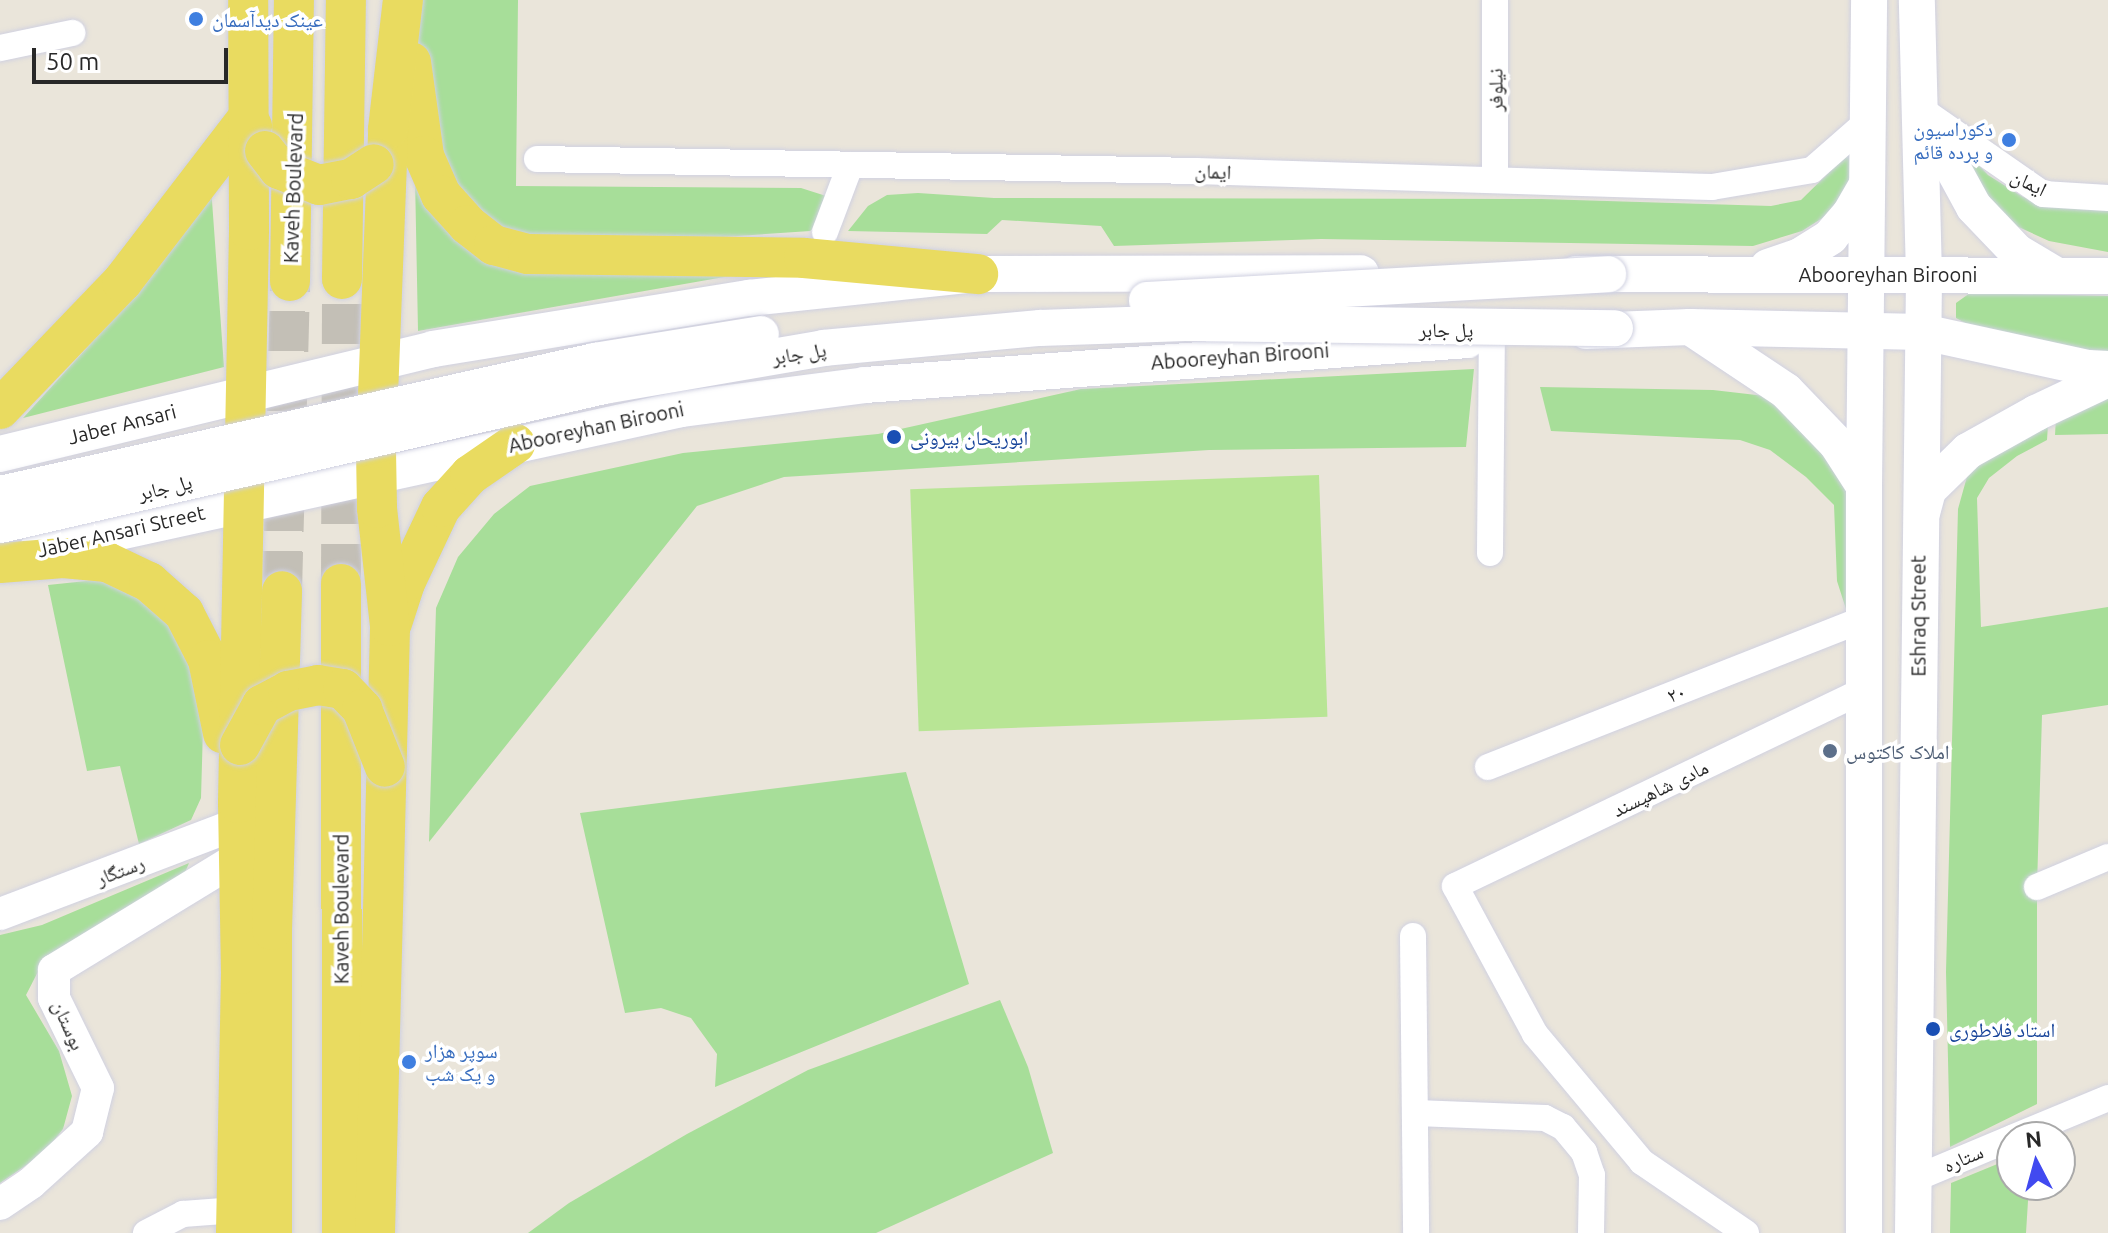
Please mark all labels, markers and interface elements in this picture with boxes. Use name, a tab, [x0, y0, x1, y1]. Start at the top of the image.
place label: عینک دیدآسمان	[212, 7, 323, 31]
marker: عینک دیدآسمان	[187, 10, 205, 28]
scale bar	[36, 32, 232, 82]
text: 50 m	[46, 48, 99, 75]
street label: نیلوفر	[1483, 68, 1507, 112]
street label: Kaveh Boulevard	[278, 112, 308, 264]
place label: دکوراسیون و پرده قائم	[1913, 116, 1993, 163]
marker: دکوراسیون و پرده قائم	[2000, 131, 2018, 149]
street label: ایمان	[1194, 158, 1232, 184]
street label: ایمان	[2007, 163, 2051, 201]
street label: Abooreyhan Birooni	[1799, 262, 1977, 286]
street label: پل جابر	[1419, 317, 1473, 341]
street label: پل جابر	[770, 337, 828, 369]
street label: Abooreyhan Birooni	[1150, 338, 1330, 374]
street label: Abooreyhan Birooni	[506, 397, 686, 457]
street label: Jaber Ansari	[65, 399, 179, 449]
place label: ابوریحان بیرونی	[910, 425, 1028, 449]
marker: ابوریحان بیرونی	[885, 428, 903, 446]
street label: پل جابر	[136, 469, 194, 505]
street label: Jaber Ansari Street	[35, 500, 207, 562]
street label: Eshraq Street	[1906, 555, 1930, 677]
street label: ۲۰	[1663, 679, 1689, 707]
place label: املاک کاکتوس	[1846, 739, 1950, 763]
marker: املاک کاکتوس	[1821, 742, 1839, 760]
street label: مادی شاهپسند	[1608, 755, 1712, 821]
street label: Kaveh Boulevard	[329, 834, 353, 984]
street label: رستگار	[92, 850, 148, 890]
street label: بوستان	[47, 996, 91, 1054]
place label: استاد فلاطوری	[1949, 1017, 2055, 1041]
marker: استاد فلاطوری	[1924, 1020, 1942, 1038]
place label: سوپر هزار و یک شب	[425, 1038, 498, 1085]
marker: سوپر هزار و یک شب	[400, 1053, 418, 1071]
north arrow	[1996, 1121, 2076, 1201]
text: N	[2024, 1125, 2043, 1152]
street label: ستاره	[1939, 1139, 1987, 1177]

